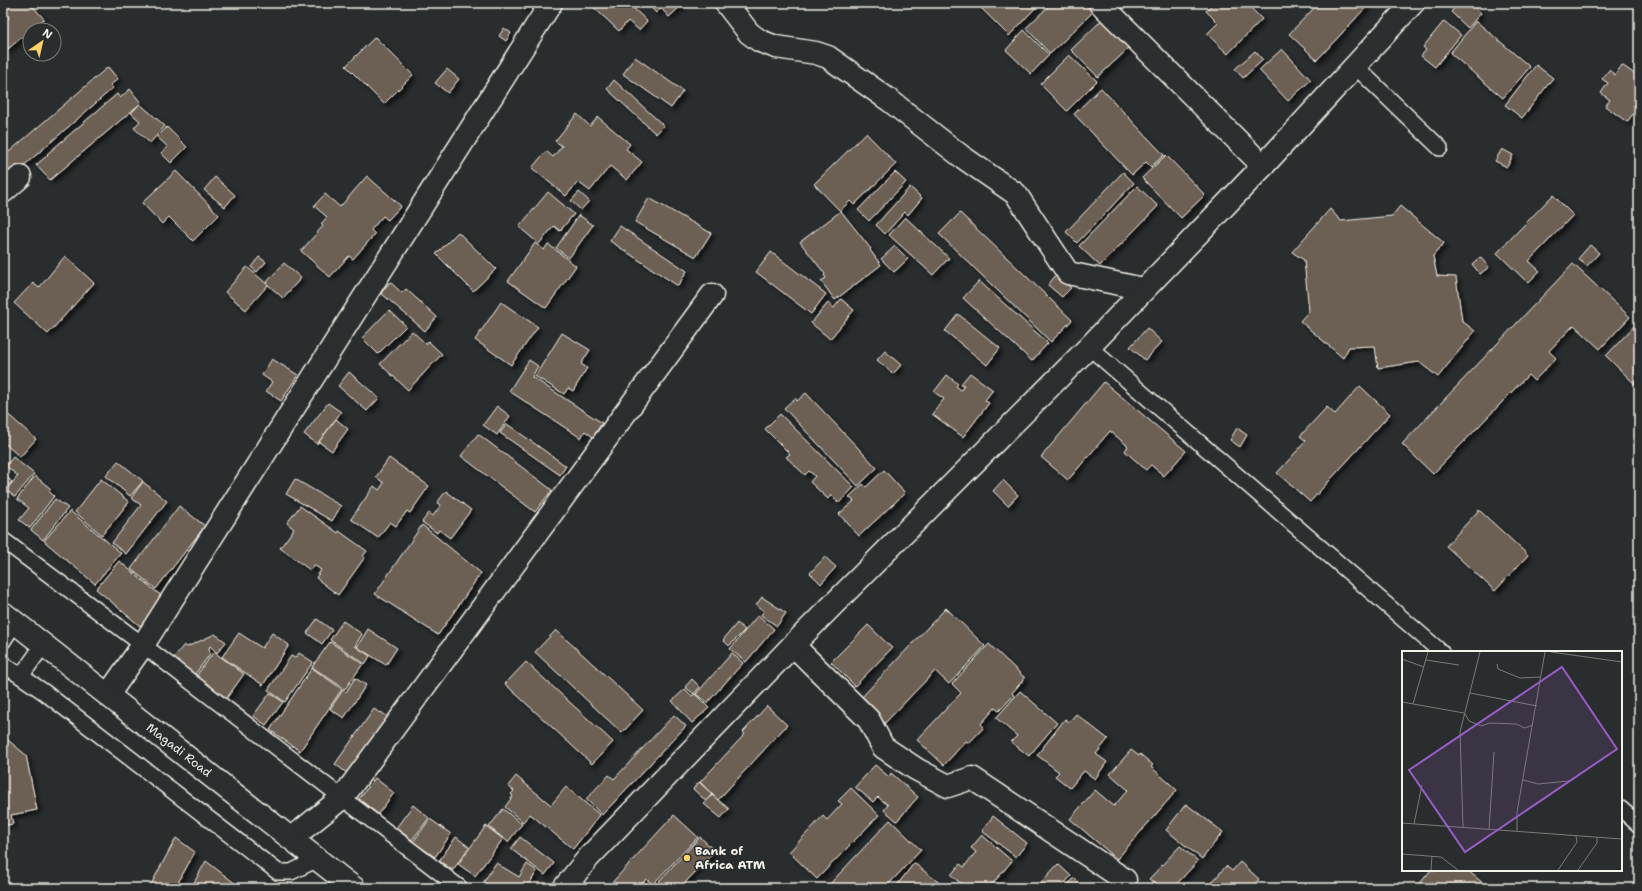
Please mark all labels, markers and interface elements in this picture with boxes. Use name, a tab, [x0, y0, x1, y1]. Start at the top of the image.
north arrow	[22, 22, 62, 62]
text: N	[40, 25, 55, 43]
inset map	[1402, 651, 1622, 871]
street label: Magadi Road	[143, 719, 215, 781]
place label: Bank of Africa ATM	[695, 843, 766, 873]
marker: Bank of Africa ATM	[682, 853, 692, 863]

